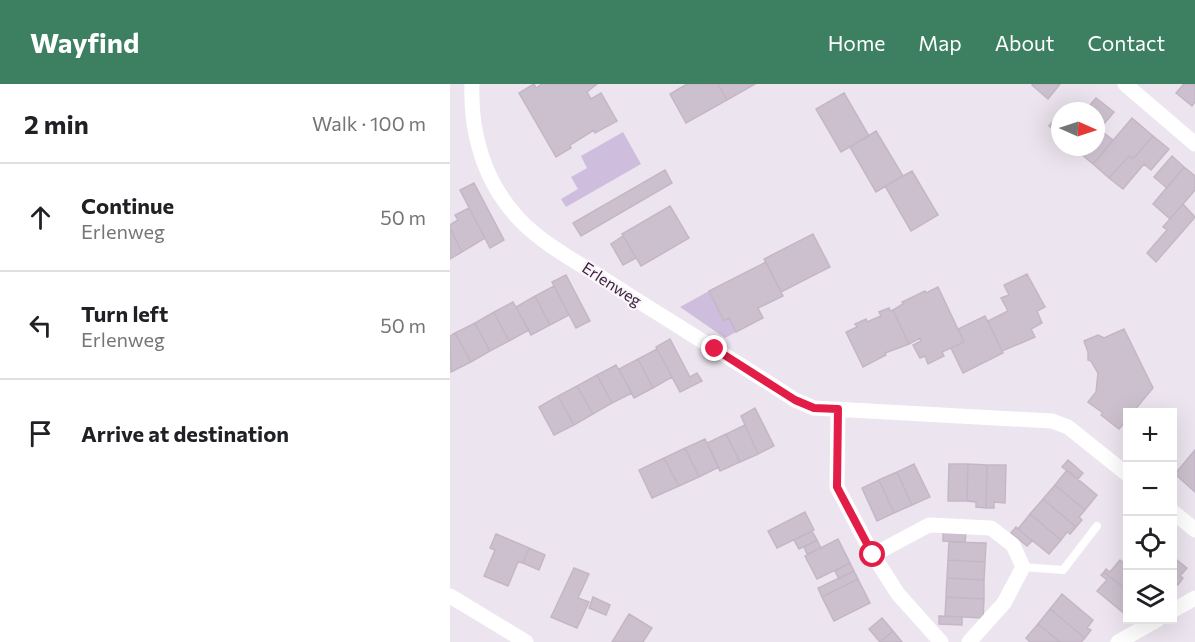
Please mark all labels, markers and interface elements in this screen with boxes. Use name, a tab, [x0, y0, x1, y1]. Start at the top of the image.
text: Wayfind	[30, 25, 139, 59]
text: Home	[828, 30, 885, 55]
text: Map	[918, 30, 962, 55]
text: About	[995, 30, 1054, 55]
text: Contact	[1087, 30, 1165, 55]
north arrow	[1051, 102, 1105, 156]
text: 2 min	[24, 108, 89, 139]
text: Walk · 100 m	[312, 111, 426, 135]
text: Continue	[81, 192, 174, 219]
icon: ahead	[24, 201, 57, 234]
text: 50 m	[380, 205, 426, 229]
text: Erlenweg	[81, 219, 165, 243]
street label: Erlenweg	[579, 257, 646, 310]
text: Turn left	[81, 300, 168, 327]
icon: left	[24, 309, 57, 342]
text: 50 m	[380, 313, 426, 337]
text: Erlenweg	[81, 327, 165, 351]
route end	[701, 335, 727, 361]
map controls	[1123, 408, 1177, 624]
button: +	[1123, 408, 1177, 462]
icon: arrive	[24, 417, 57, 450]
text: Arrive at destination	[81, 420, 289, 447]
button: −	[1123, 462, 1177, 516]
button: locate	[1123, 516, 1177, 570]
route start	[859, 541, 885, 567]
button: layers	[1123, 570, 1177, 624]

